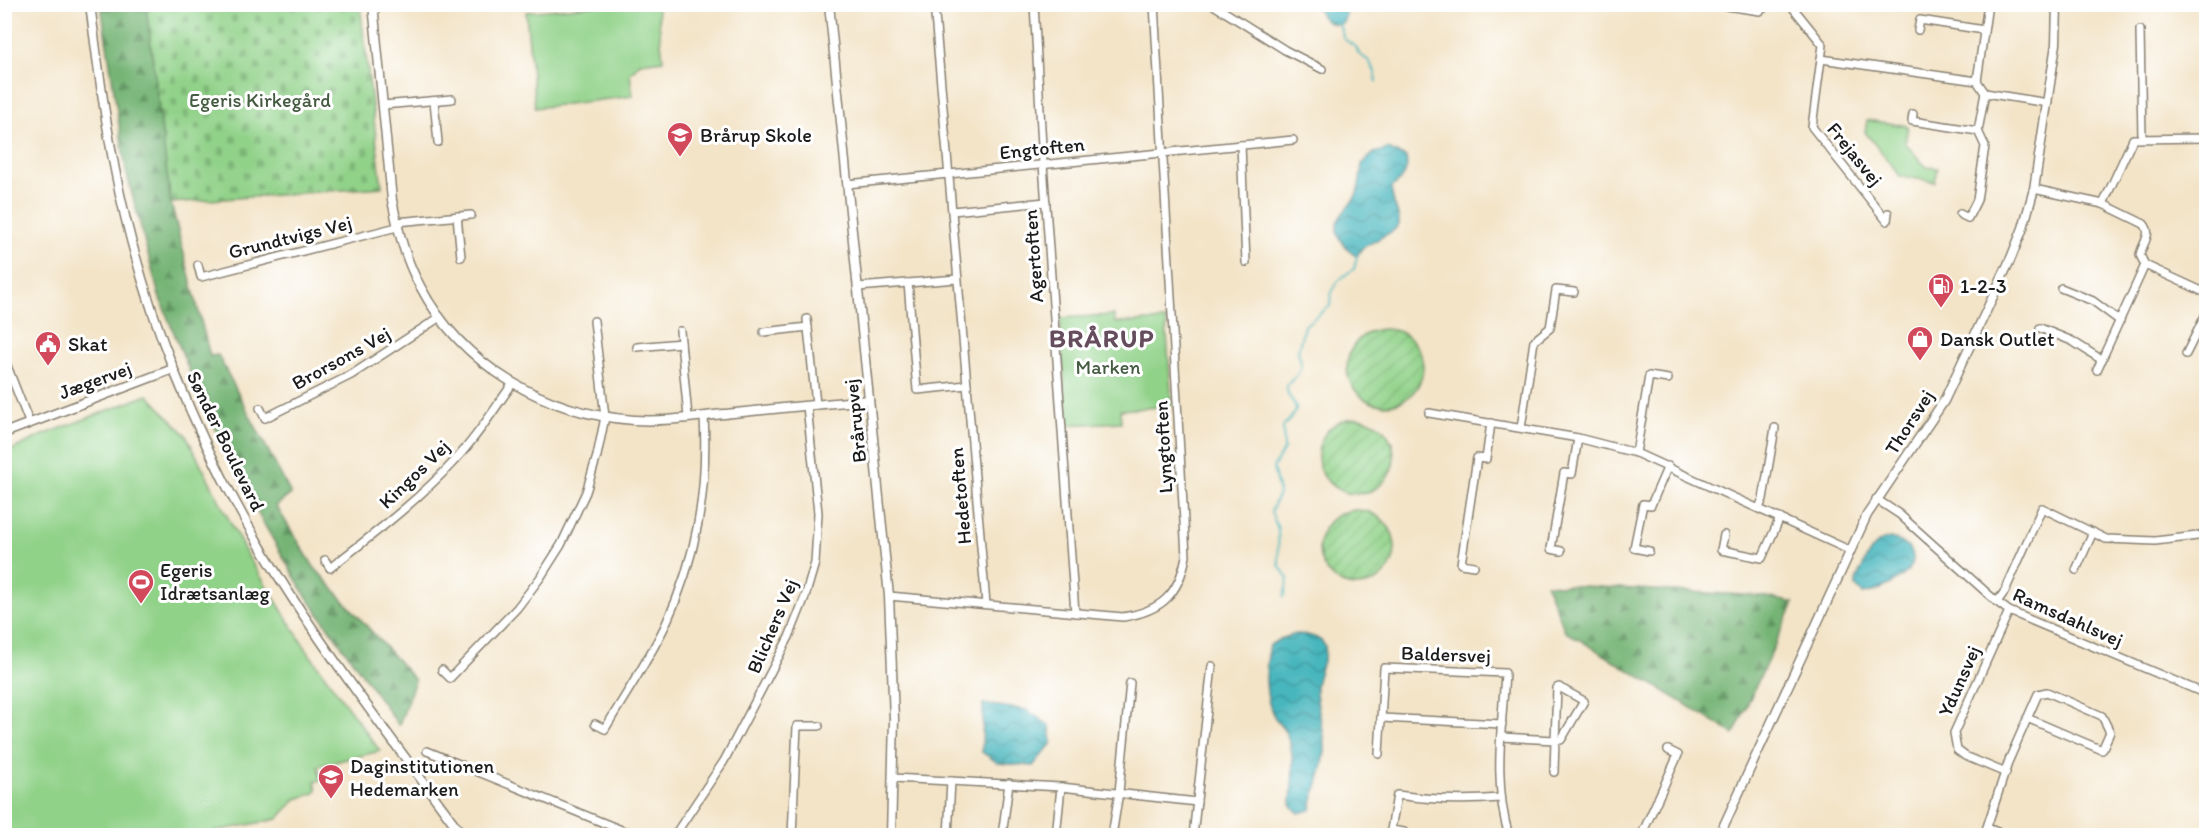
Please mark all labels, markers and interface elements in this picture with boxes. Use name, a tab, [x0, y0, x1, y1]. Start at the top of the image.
park label: Egeris Kirkegård	[189, 88, 331, 112]
street label: Frejasvej	[1822, 117, 1888, 191]
school or university icon: Brårup Skole	[665, 120, 695, 158]
place label: Brårup Skole	[700, 123, 812, 147]
street label: Engtoften	[998, 132, 1086, 164]
street label: Agertoften	[1018, 209, 1048, 303]
street label: Grundtvigs Vej	[226, 210, 354, 264]
fuel station icon: 1-2-3	[1926, 271, 1956, 309]
place label: 1-2-3	[1960, 274, 2007, 298]
street label: Brorsons Vej	[288, 321, 394, 395]
district label: BRÅRUP	[1049, 322, 1155, 354]
shop icon: Dansk Outlet	[1905, 324, 1935, 362]
place label: Dansk Outlet	[1940, 327, 2054, 351]
public building icon: Skat	[33, 329, 63, 367]
place label: Skat	[68, 332, 108, 356]
park label: Marken	[1075, 355, 1141, 379]
street label: Jægervej	[55, 356, 135, 404]
street label: Sønder Boulevard	[182, 367, 270, 515]
street label: Brårupvej	[839, 378, 871, 464]
street label: Thorsvej	[1879, 385, 1939, 459]
street label: Lyngtoften	[1149, 400, 1177, 494]
street label: Kingos Vej	[374, 434, 454, 514]
street label: Hedetoften	[944, 447, 976, 545]
place label: Egeris Idrætsanlæg	[160, 558, 270, 605]
sports icon: Egeris Idrætsanlæg	[126, 567, 156, 605]
street label: Blichers Vej	[741, 575, 803, 677]
street label: Ramsdahlsvej	[2009, 582, 2127, 652]
street label: Baldersvej	[1401, 640, 1491, 668]
street label: Ydunsvej	[1933, 642, 1985, 720]
place label: Daginstitutionen Hedemarken	[350, 754, 494, 801]
school or university icon: Daginstitutionen Hedemarken	[316, 762, 346, 800]

